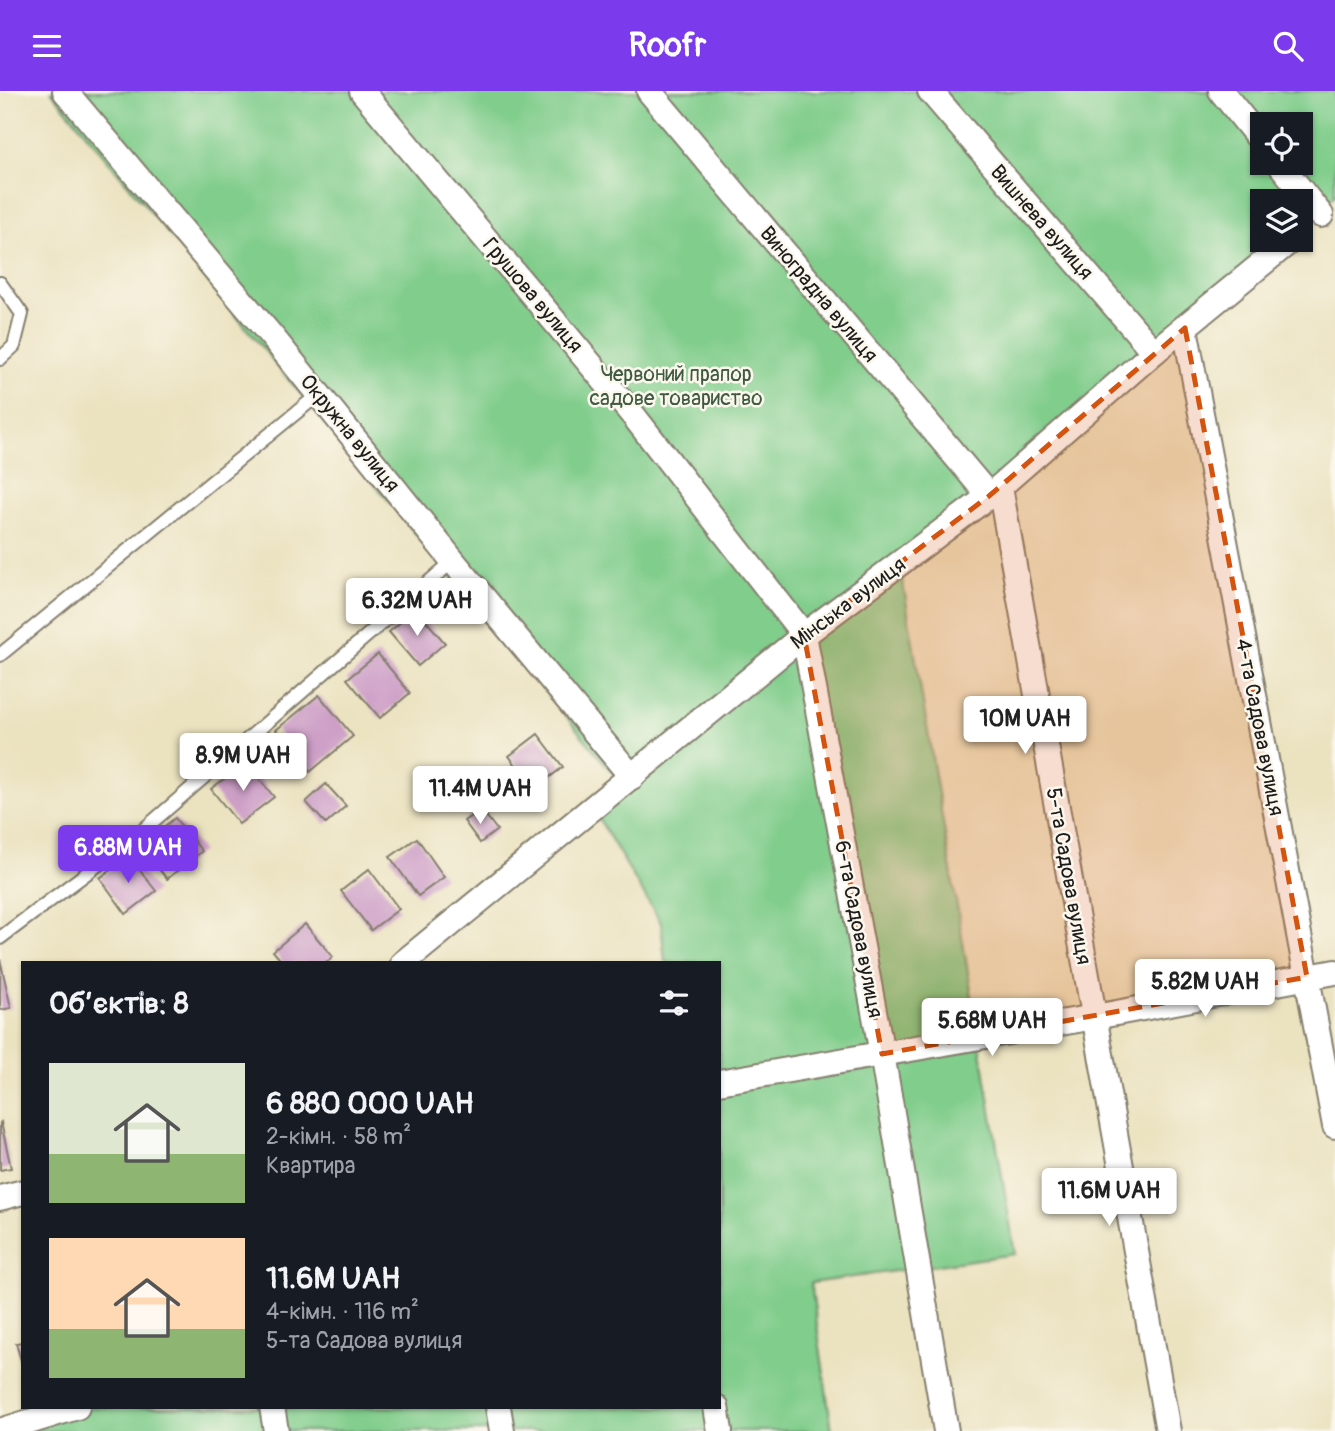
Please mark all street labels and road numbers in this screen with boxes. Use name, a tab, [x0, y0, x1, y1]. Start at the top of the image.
street label: Вишнева вулиця	[984, 159, 1099, 286]
street label: Виноградна вулиця	[754, 221, 884, 368]
street label: Грушова вулиця	[476, 232, 589, 359]
street label: Окружна вулиця	[294, 369, 405, 498]
street label: Мінська вулиця	[785, 551, 911, 656]
street label: 4-та Садова вулиця	[1229, 636, 1290, 818]
street label: 5-та Садова вулиця	[1040, 786, 1097, 967]
street label: 6-та Садова вулиця	[828, 838, 889, 1020]

